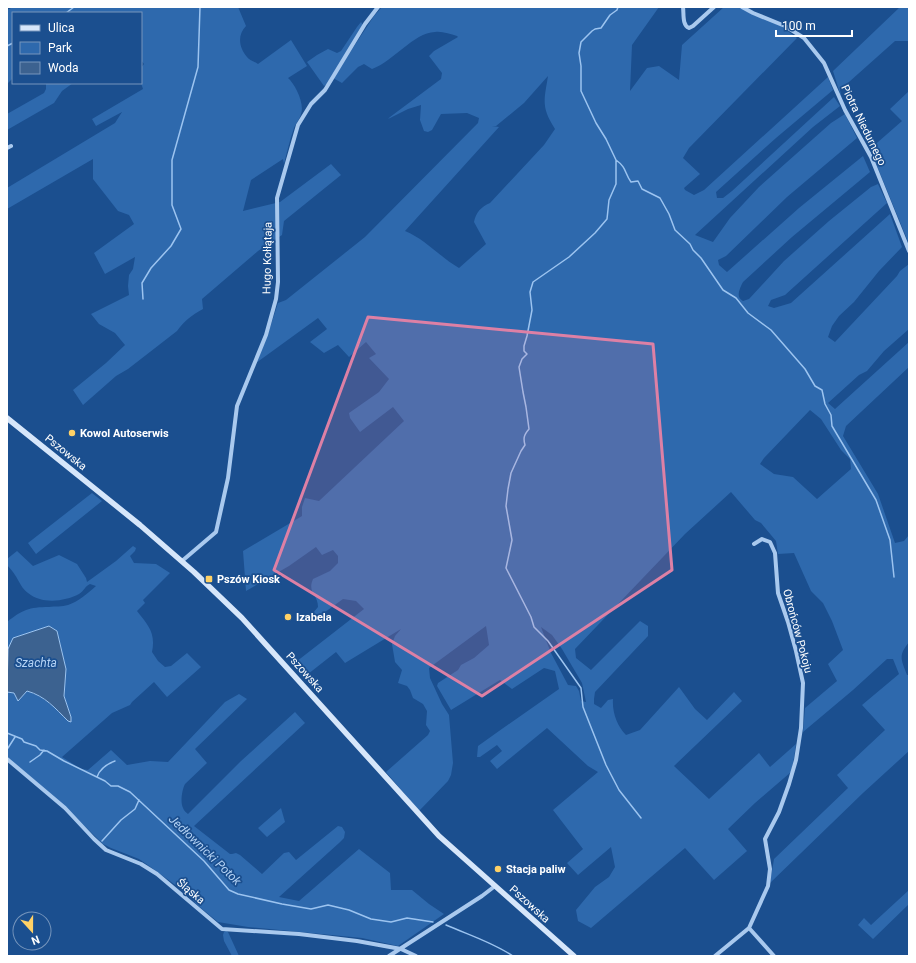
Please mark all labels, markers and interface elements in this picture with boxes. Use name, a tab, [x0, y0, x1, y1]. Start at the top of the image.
legend	[12, 12, 142, 84]
scale bar	[776, 12, 852, 38]
text: 100 m	[782, 19, 816, 33]
text: Ulica	[48, 21, 74, 35]
text: Park	[48, 41, 73, 55]
text: Woda	[48, 61, 79, 75]
street label: Piotra Niedurnego	[838, 83, 889, 168]
street label: Hugo Kołłątaja	[260, 222, 275, 294]
place label: Kowol Autoserwis	[80, 427, 169, 440]
marker: Kowol Autoserwis	[67, 428, 77, 438]
street label: Pszowska	[42, 432, 89, 473]
place label: Pszów Kiosk	[217, 573, 280, 586]
marker: Pszów Kiosk	[204, 574, 214, 584]
street label: Obrońców Pokoju	[780, 588, 815, 675]
place label: Izabela	[296, 611, 332, 624]
marker: Izabela	[283, 612, 293, 622]
street label: Pszowska	[283, 649, 326, 695]
water label: Szachta	[15, 656, 57, 670]
water label: Jedłownicki Potok	[166, 812, 245, 889]
place label: Stacja paliw	[506, 863, 566, 876]
marker: Stacja paliw	[493, 864, 503, 874]
street label: Śląska	[174, 876, 207, 907]
street label: Pszowska	[507, 883, 553, 926]
north arrow	[12, 911, 52, 951]
text: N	[29, 932, 41, 947]

